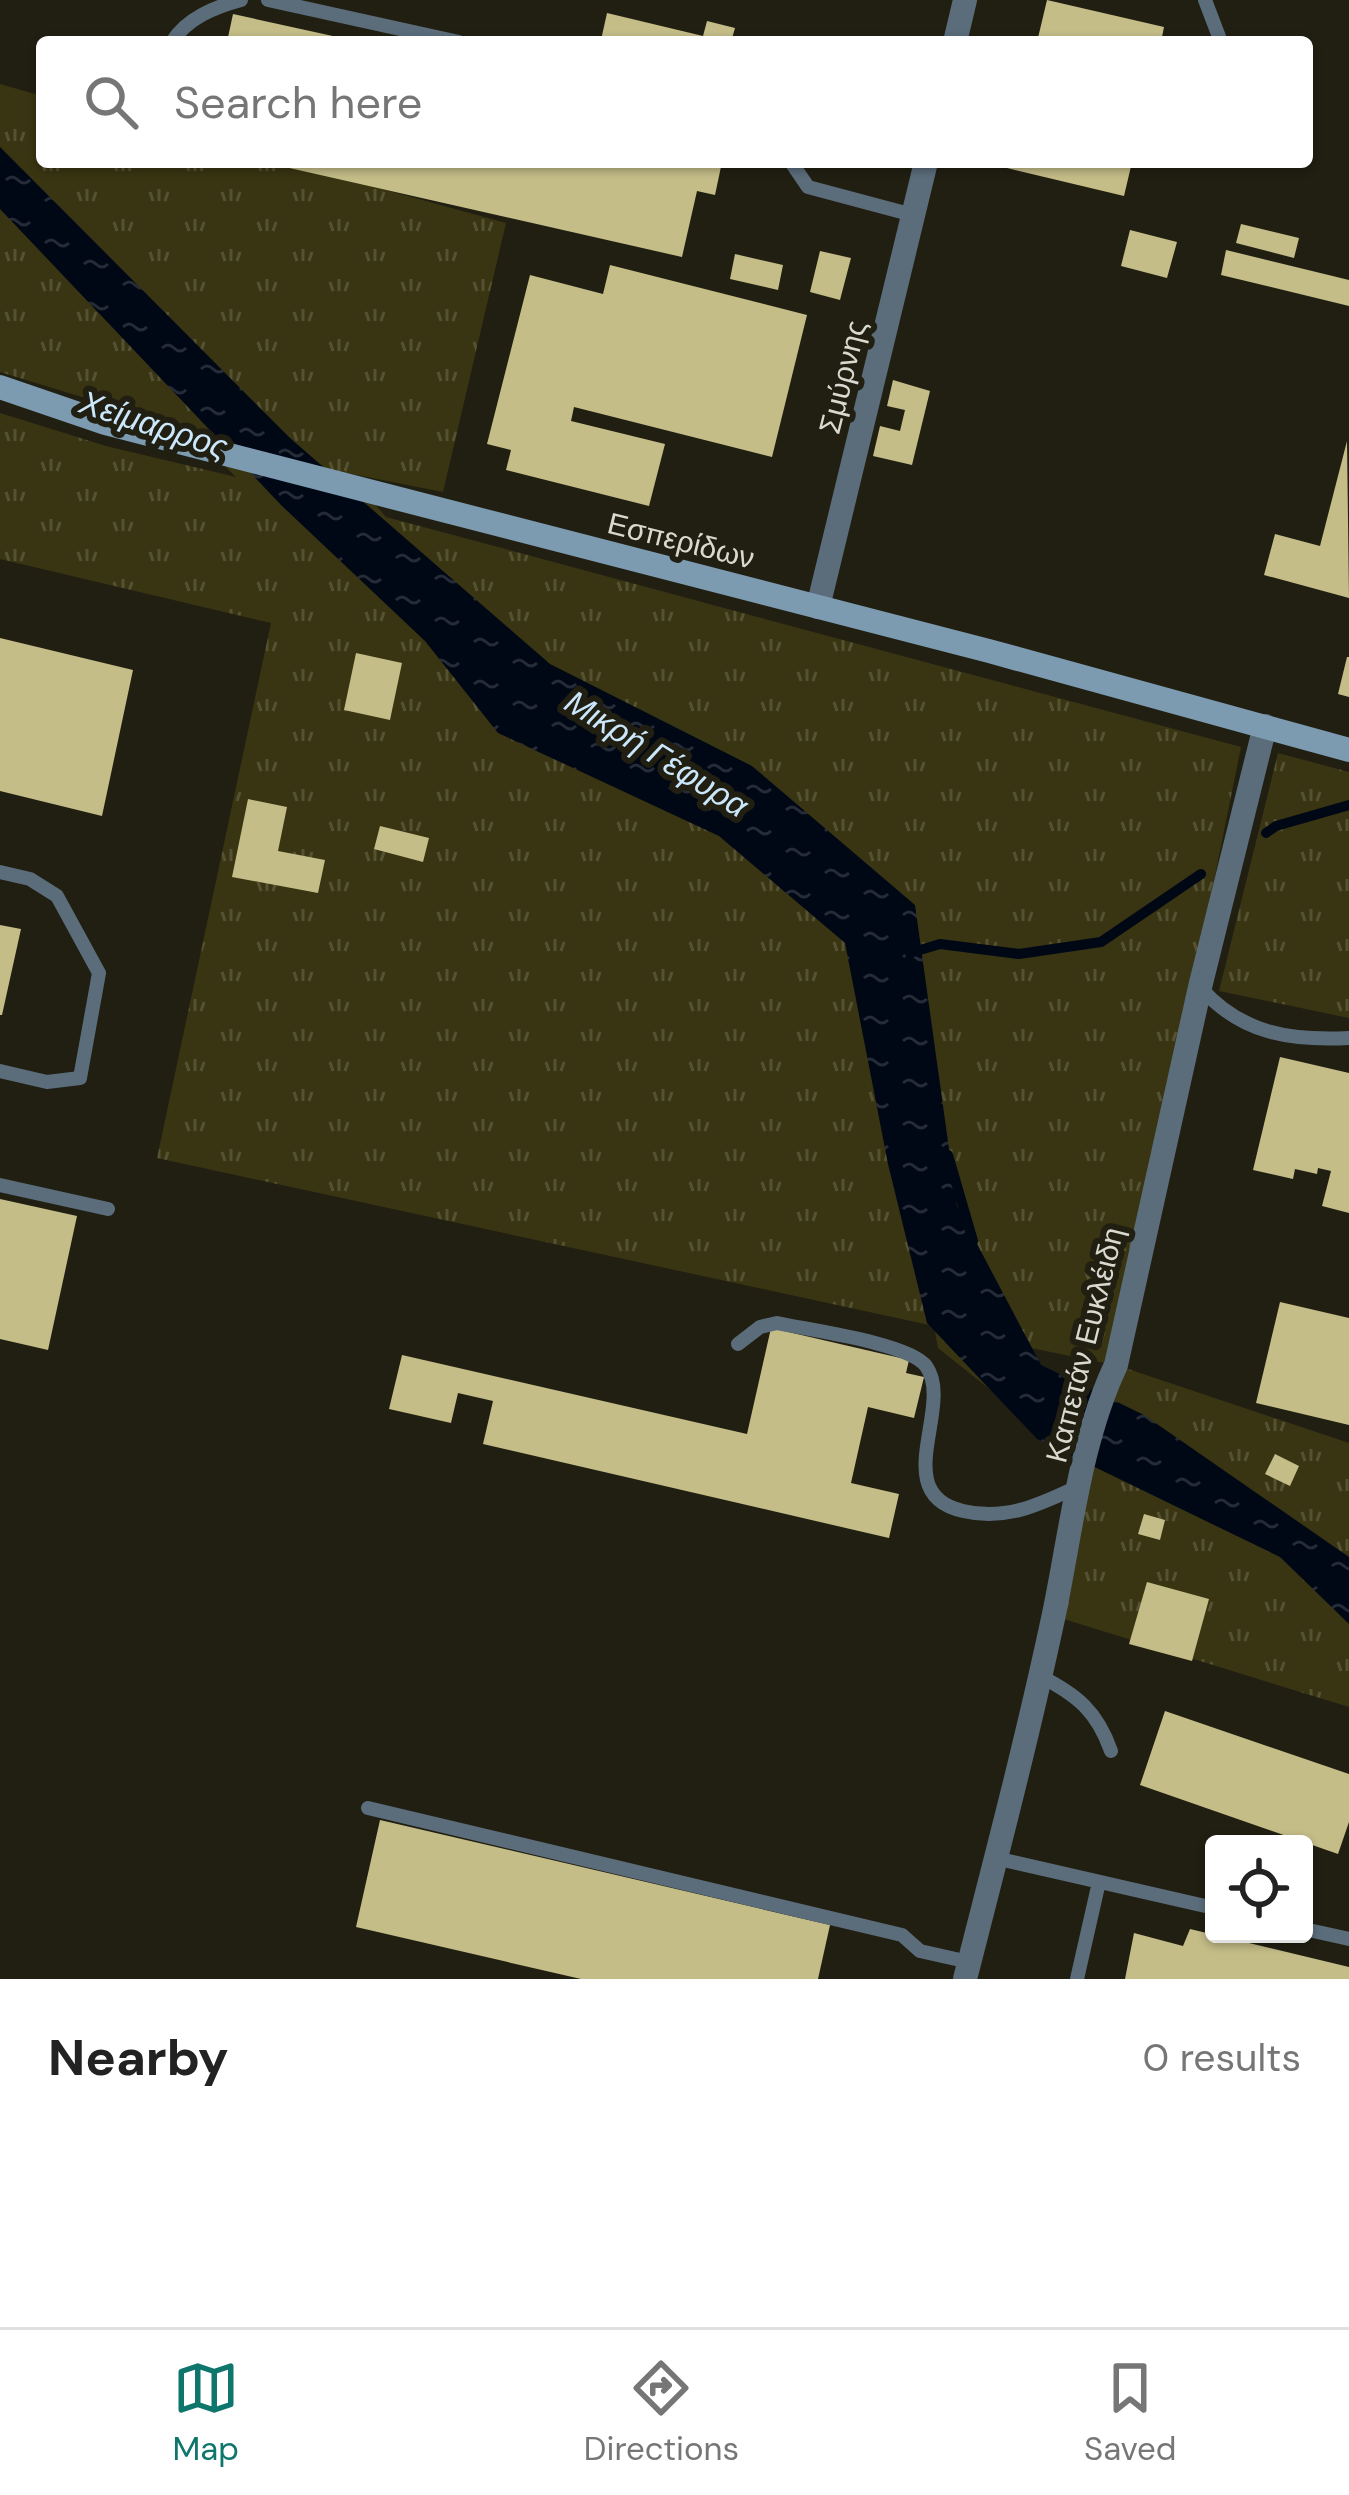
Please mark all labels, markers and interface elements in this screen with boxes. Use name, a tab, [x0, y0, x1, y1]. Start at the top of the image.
search box	[36, 36, 1313, 168]
icon: search	[78, 69, 144, 135]
text: Search here	[174, 73, 422, 132]
street label: Σμύρνης	[810, 316, 875, 438]
water label: Χείμαρρος	[74, 380, 233, 469]
street label: Εσπερίδων	[604, 503, 759, 578]
water label: Μικρή Γέφυρα	[557, 680, 758, 828]
street label: Καπετάν Ευκλέιδη	[1036, 1223, 1133, 1467]
map controls	[1205, 1835, 1313, 1943]
button: locate	[1205, 1835, 1313, 1943]
text: Nearby	[48, 2024, 229, 2091]
text: 0 results	[1143, 2032, 1301, 2083]
tab: Map	[172, 2355, 239, 2470]
tab: Directions	[584, 2355, 739, 2470]
tab: Saved	[1084, 2355, 1177, 2470]

